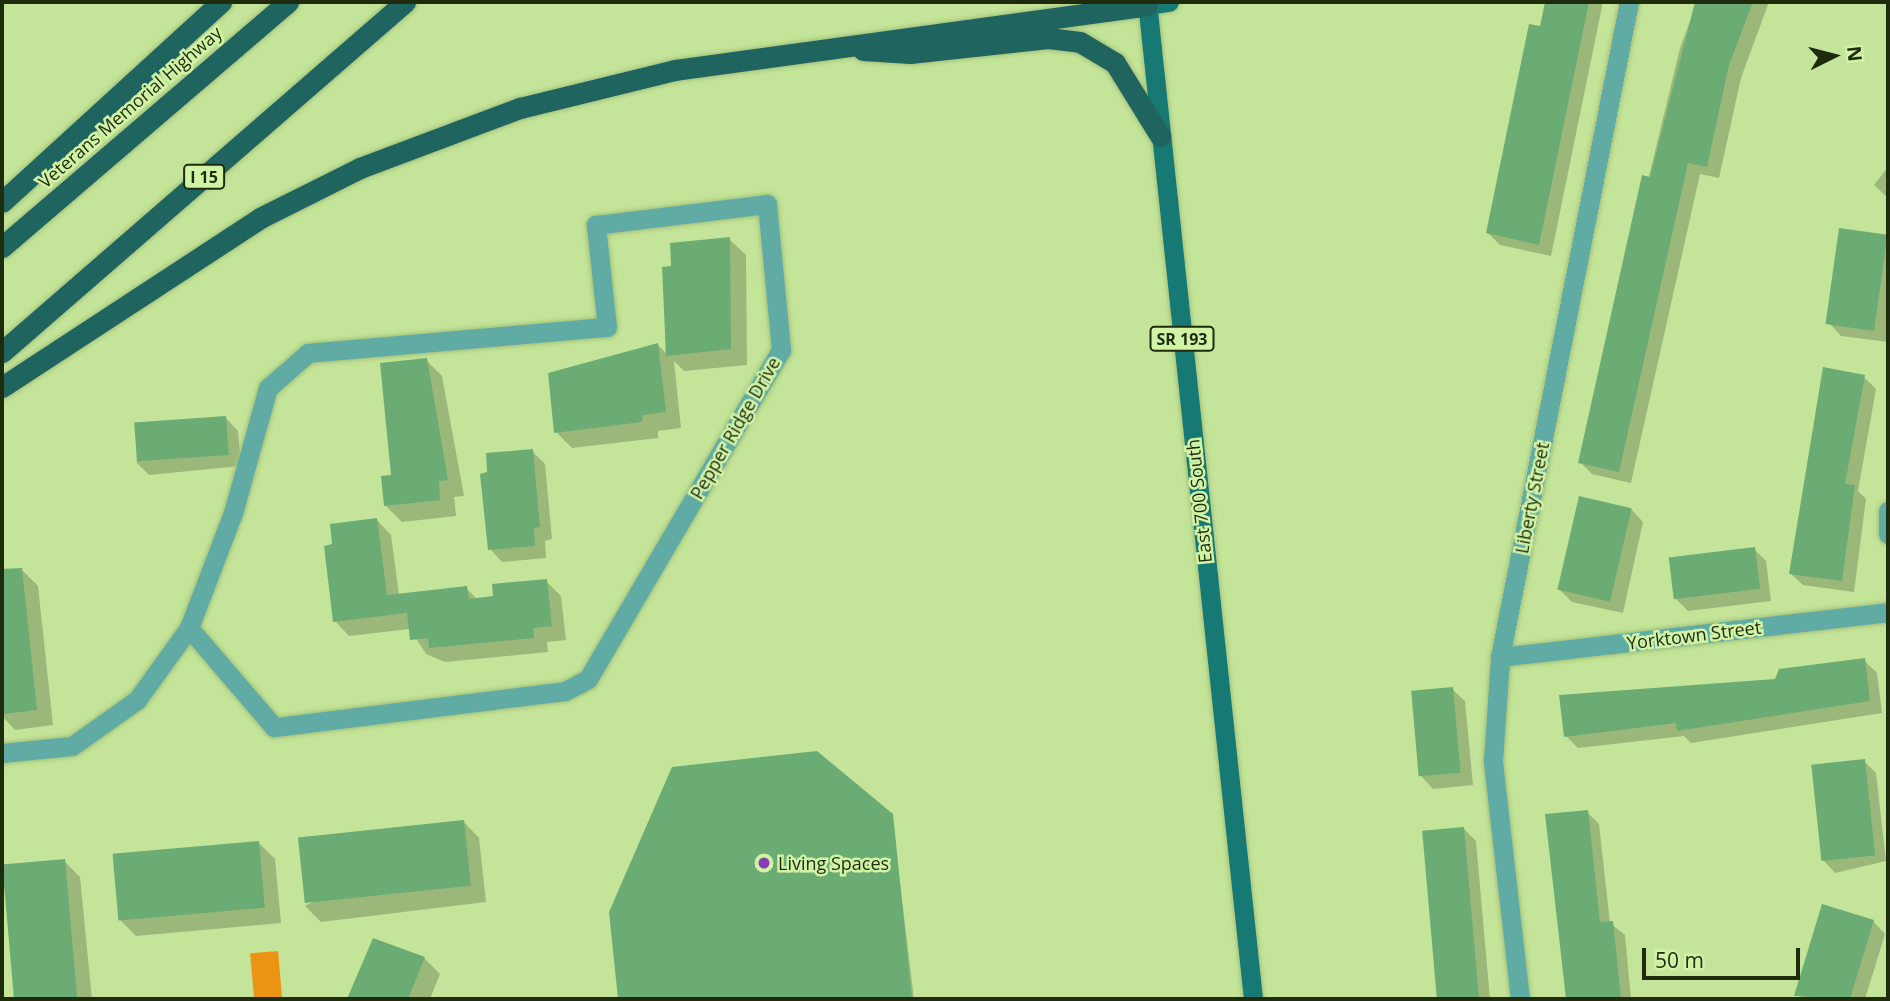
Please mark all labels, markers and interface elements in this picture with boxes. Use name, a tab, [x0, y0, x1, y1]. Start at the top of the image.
north arrow	[1799, 21, 1869, 91]
street label: Veterans Memorial Highway	[34, 22, 226, 192]
text: N	[1841, 45, 1869, 63]
road number: I 15	[183, 164, 225, 190]
road number: SR 193	[1149, 326, 1215, 352]
street label: Pepper Ridge Drive	[686, 353, 784, 503]
street label: East 700 South	[1182, 438, 1216, 564]
street label: Liberty Street	[1511, 441, 1553, 555]
street label: Yorktown Street	[1626, 616, 1762, 654]
place label: Living Spaces	[778, 852, 889, 874]
marker: Living Spaces	[756, 855, 772, 871]
scale bar	[1645, 934, 1802, 978]
text: 50 m	[1655, 946, 1704, 974]

